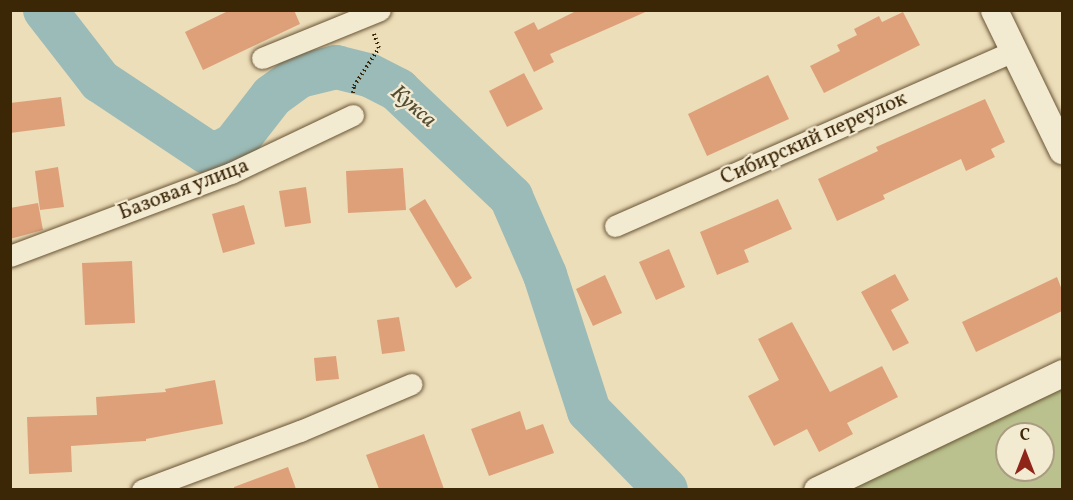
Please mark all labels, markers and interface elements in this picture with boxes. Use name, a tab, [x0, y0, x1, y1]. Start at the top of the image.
water label: Кукса	[385, 80, 441, 134]
street label: Сибирский переулок	[717, 87, 911, 191]
street label: Базовая улица	[115, 153, 253, 227]
north arrow	[995, 422, 1055, 482]
text: С	[1020, 425, 1030, 447]

